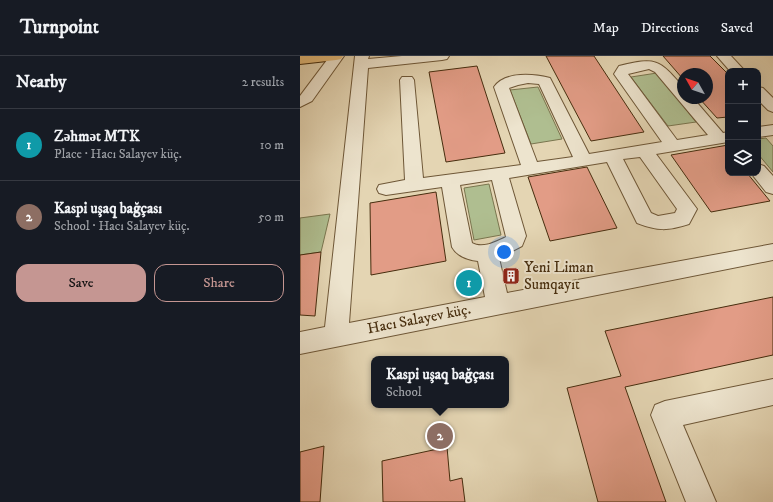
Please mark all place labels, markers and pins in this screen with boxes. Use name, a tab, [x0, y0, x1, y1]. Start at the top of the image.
place label: Yeni Liman Sumqayıt	[524, 258, 594, 294]
building icon: Yeni Liman Sumqayıt	[501, 266, 521, 286]
pin: 1	[456, 268, 482, 298]
pin: 2	[427, 421, 453, 451]

